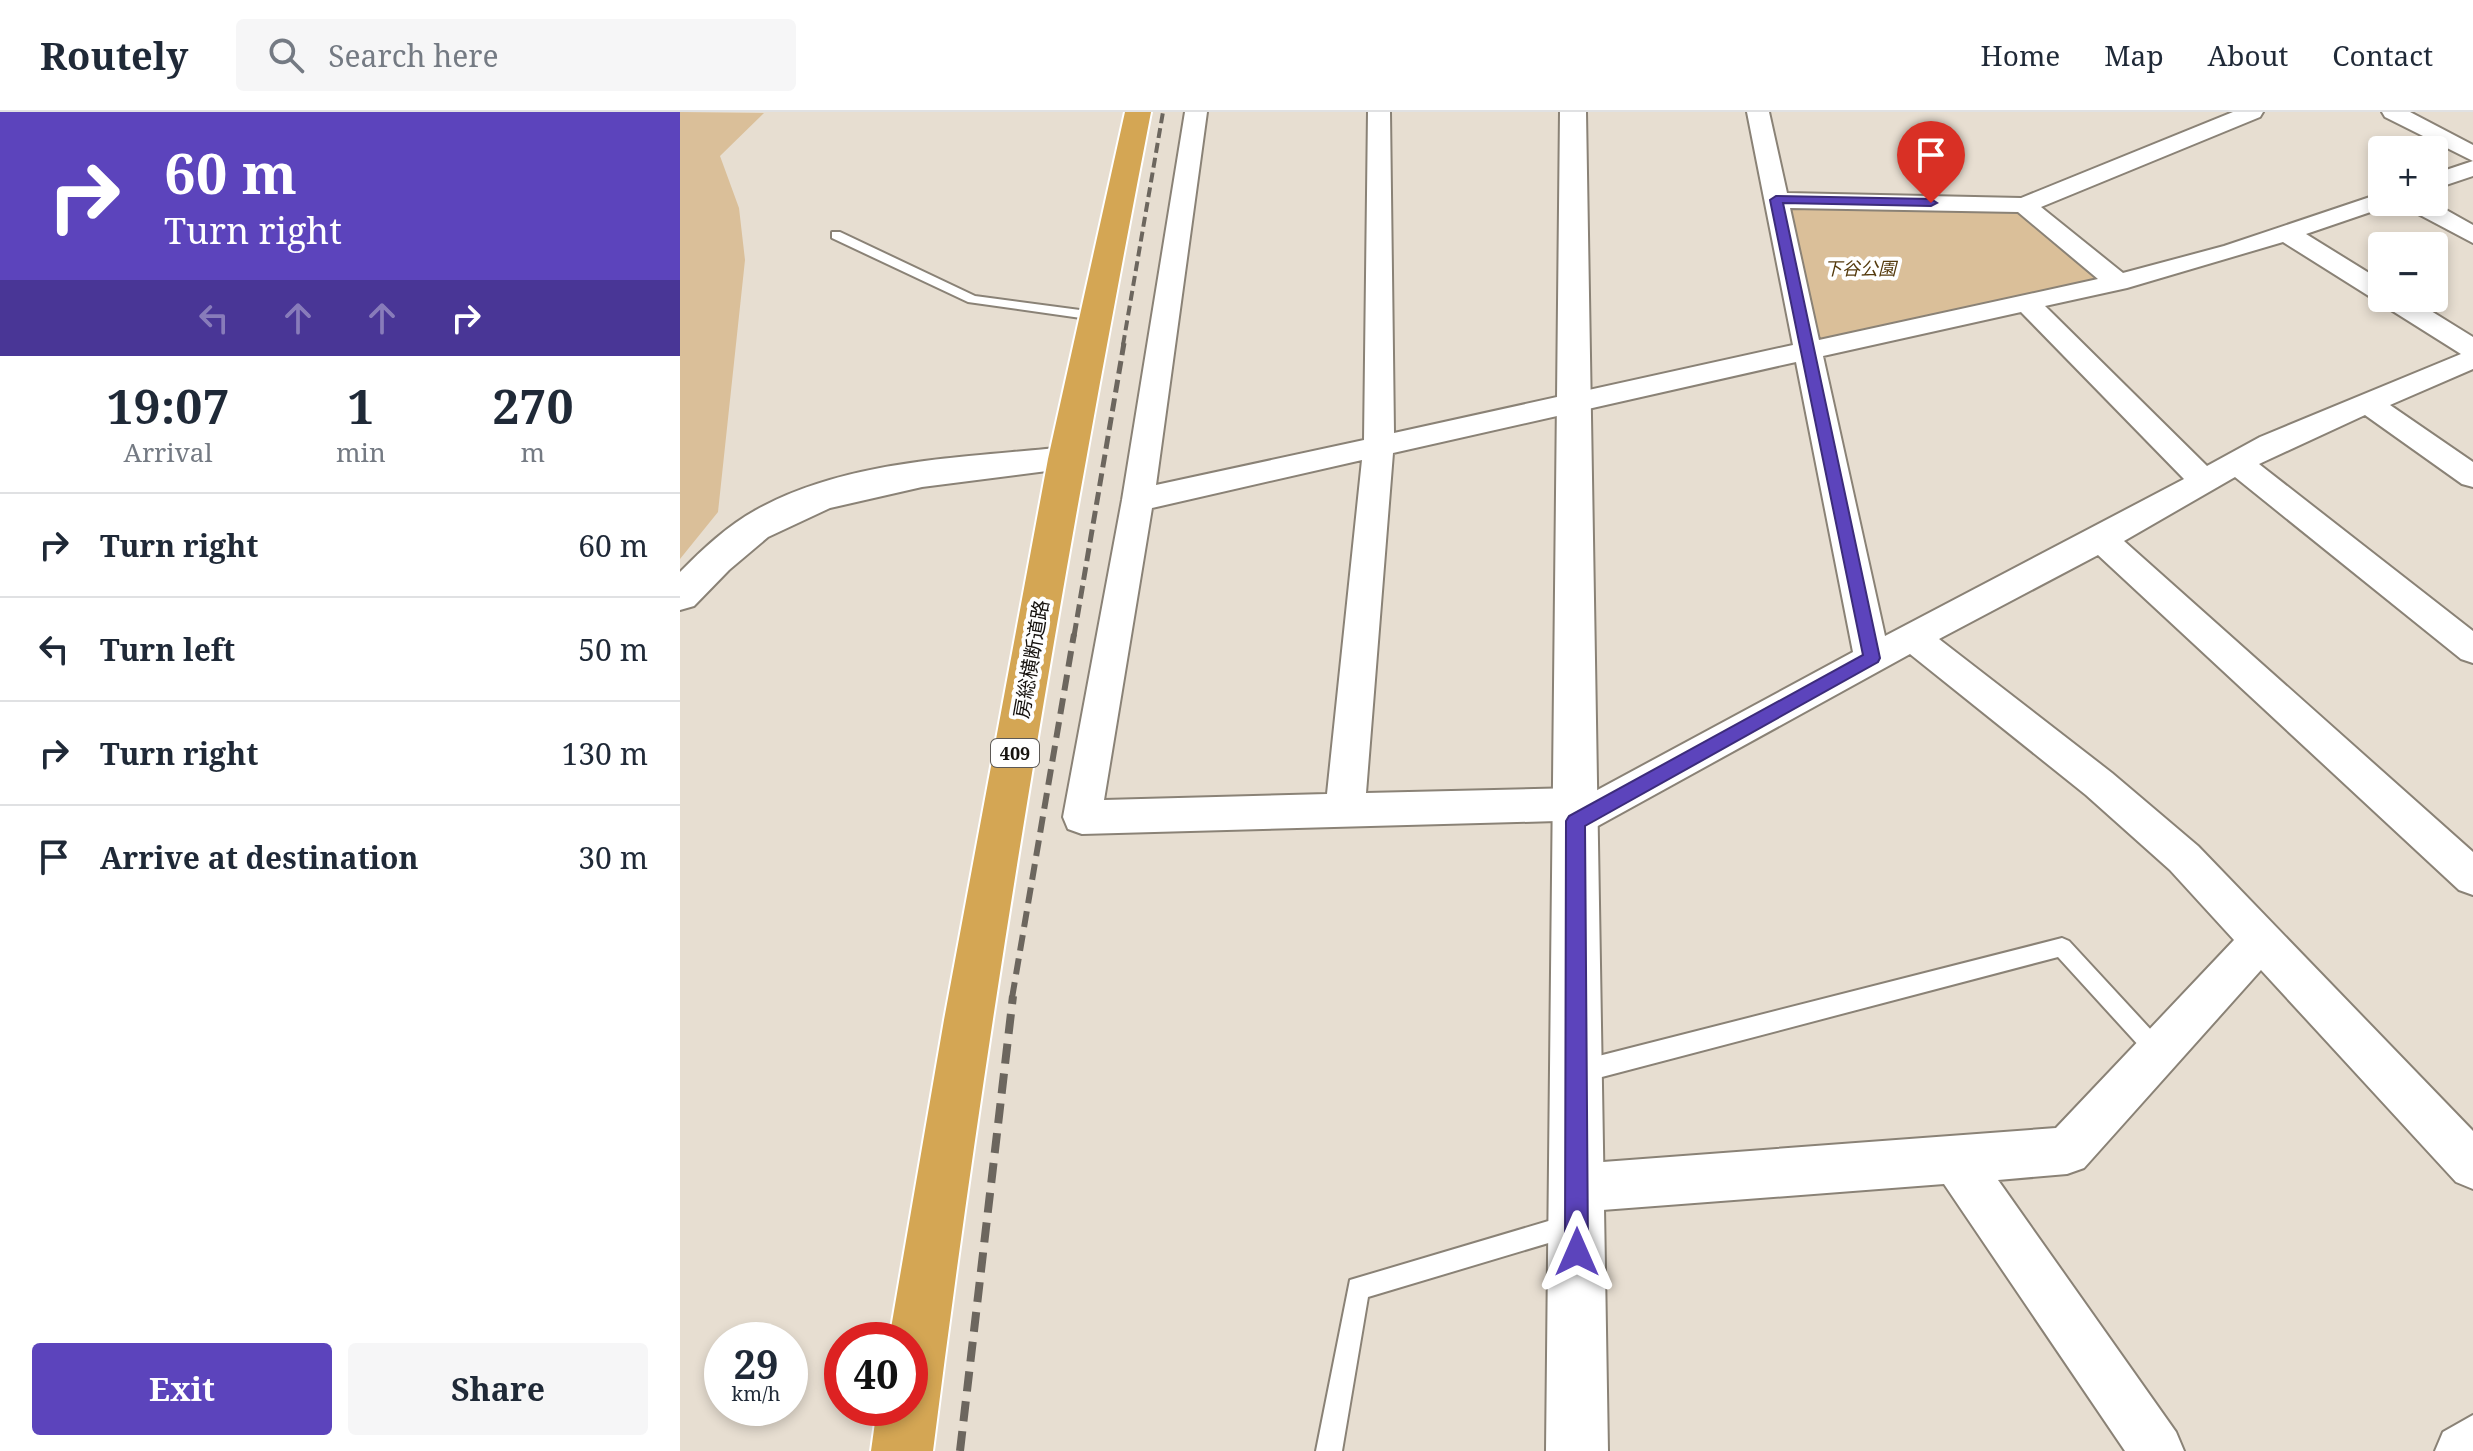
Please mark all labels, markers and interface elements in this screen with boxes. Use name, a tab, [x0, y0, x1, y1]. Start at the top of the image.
search box	[236, 19, 796, 91]
text: Routely	[40, 29, 188, 81]
icon: search	[264, 33, 308, 77]
text: Search here	[328, 35, 499, 76]
text: Home	[1981, 36, 2060, 74]
text: Map	[2104, 36, 2164, 74]
text: About	[2208, 36, 2288, 74]
text: Contact	[2332, 36, 2433, 74]
pin	[1897, 121, 1965, 203]
icon: arrive	[1909, 133, 1953, 177]
text: 60 m	[164, 134, 297, 210]
map controls	[2368, 136, 2448, 312]
button: +	[2368, 136, 2448, 216]
icon: right	[32, 144, 136, 248]
text: Turn right	[164, 206, 342, 255]
button: −	[2368, 232, 2448, 312]
park label: 下谷公園	[1824, 256, 1899, 280]
icon: left	[192, 296, 236, 340]
icon: ahead	[276, 296, 320, 340]
icon: ahead	[360, 296, 404, 340]
icon: right	[444, 296, 488, 340]
text: 19:07	[106, 373, 230, 438]
text: 1	[347, 373, 374, 438]
text: 270	[492, 373, 574, 438]
text: Arrival	[124, 434, 212, 470]
text: min	[336, 434, 386, 470]
text: m	[521, 434, 545, 470]
icon: right	[32, 523, 76, 567]
text: Turn right	[100, 525, 258, 566]
text: 60 m	[578, 525, 648, 566]
street label: 房総横断道路	[1007, 598, 1055, 720]
icon: left	[32, 627, 76, 671]
text: Turn left	[100, 629, 235, 670]
text: 50 m	[578, 629, 648, 670]
icon: right	[32, 731, 76, 775]
text: Turn right	[100, 733, 258, 774]
text: 130 m	[562, 733, 648, 774]
road number: 409	[991, 739, 1039, 767]
icon: arrive	[32, 835, 76, 879]
text: Arrive at destination	[100, 837, 419, 878]
text: 30 m	[578, 837, 648, 878]
position arrow	[1535, 1210, 1619, 1294]
speed limit sign: 40	[824, 1322, 928, 1426]
text: 29	[733, 1336, 779, 1391]
button: Exit	[32, 1343, 332, 1435]
button: Share	[348, 1343, 648, 1435]
text: km/h	[731, 1380, 781, 1407]

